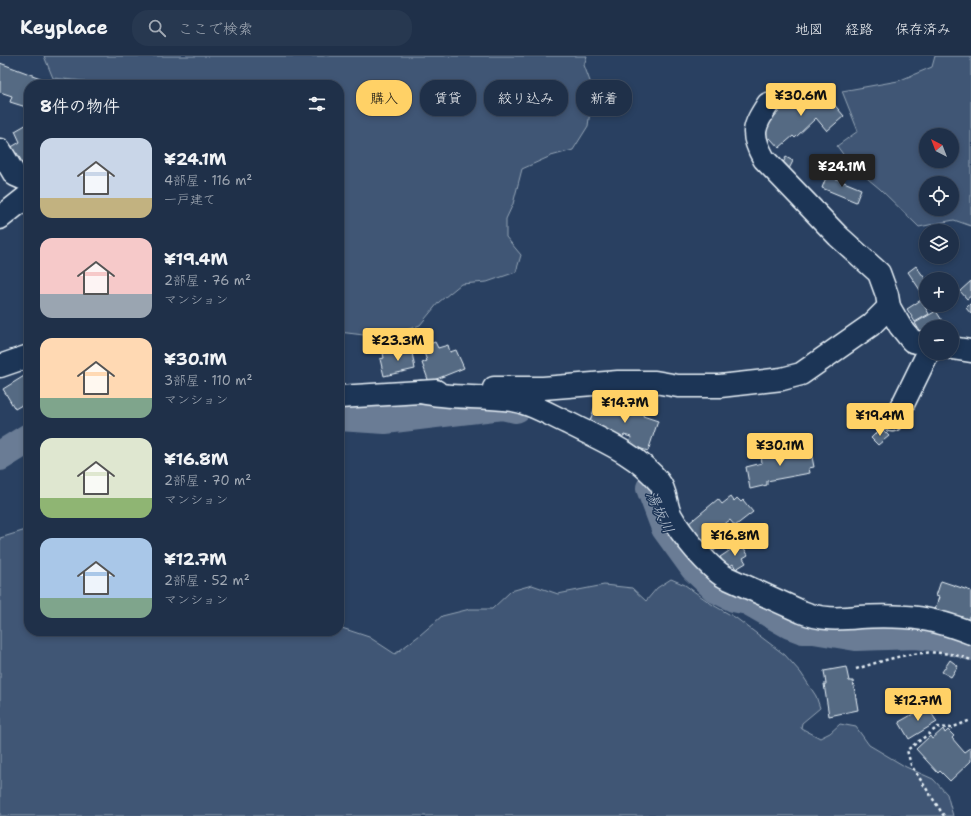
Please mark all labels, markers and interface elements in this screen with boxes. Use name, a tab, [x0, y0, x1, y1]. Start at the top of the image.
search box	[132, 10, 412, 46]
text: Keyplace	[20, 15, 108, 40]
icon: search	[146, 17, 168, 39]
text: ここで検索	[178, 19, 253, 39]
text: 地図	[795, 20, 823, 38]
text: 経路	[845, 20, 873, 38]
text: 保存済み	[895, 20, 951, 38]
chip: 購入	[356, 80, 412, 116]
chip: 賃貸	[420, 80, 476, 116]
chip: 絞り込み	[484, 80, 568, 116]
chip: 新着	[576, 80, 632, 116]
pin: ¥30.6M	[768, 83, 834, 117]
text: ¥30.6M	[775, 87, 827, 104]
icon: filters	[306, 93, 328, 115]
text: 8件の物件	[40, 95, 120, 117]
north arrow	[919, 128, 959, 168]
map controls	[919, 128, 959, 360]
text: ¥24.1M	[164, 148, 227, 170]
icon: home	[72, 154, 120, 202]
pin: ¥24.1M	[809, 154, 875, 188]
text: ¥24.1M	[818, 158, 866, 175]
text: 4部屋 · 116 m²	[164, 172, 252, 189]
button: locate	[919, 176, 959, 216]
text: 一戸建て	[164, 191, 216, 208]
button: layers	[919, 224, 959, 264]
text: ¥19.4M	[164, 248, 228, 270]
icon: home	[72, 254, 120, 302]
text: 2部屋 · 76 m²	[164, 272, 251, 289]
button: +	[919, 272, 959, 312]
text: マンション	[164, 291, 228, 308]
button: −	[919, 320, 959, 360]
pin: ¥23.3M	[365, 328, 431, 362]
text: ¥23.3M	[372, 332, 424, 349]
text: ¥30.1M	[164, 348, 227, 370]
icon: home	[72, 354, 120, 402]
text: 3部屋 · 110 m²	[164, 372, 252, 389]
pin: ¥14.7M	[592, 390, 658, 424]
text: マンション	[164, 391, 228, 408]
text: ¥14.7M	[601, 394, 649, 411]
pin: ¥19.4M	[847, 403, 913, 437]
text: ¥19.4M	[856, 407, 904, 424]
pin: ¥30.1M	[747, 433, 813, 467]
text: ¥30.1M	[756, 437, 804, 454]
text: ¥16.8M	[164, 448, 228, 470]
icon: home	[72, 454, 120, 502]
text: 2部屋 · 70 m²	[164, 472, 251, 489]
water label: 湯坂川	[641, 487, 679, 537]
text: マンション	[164, 491, 228, 508]
pin: ¥16.8M	[702, 523, 768, 557]
text: ¥16.8M	[710, 527, 760, 544]
text: ¥12.7M	[164, 548, 227, 570]
icon: home	[72, 554, 120, 602]
text: 2部屋 · 52 m²	[164, 572, 250, 589]
text: マンション	[164, 591, 228, 608]
pin: ¥12.7M	[885, 688, 951, 722]
text: ¥12.7M	[894, 692, 942, 709]

